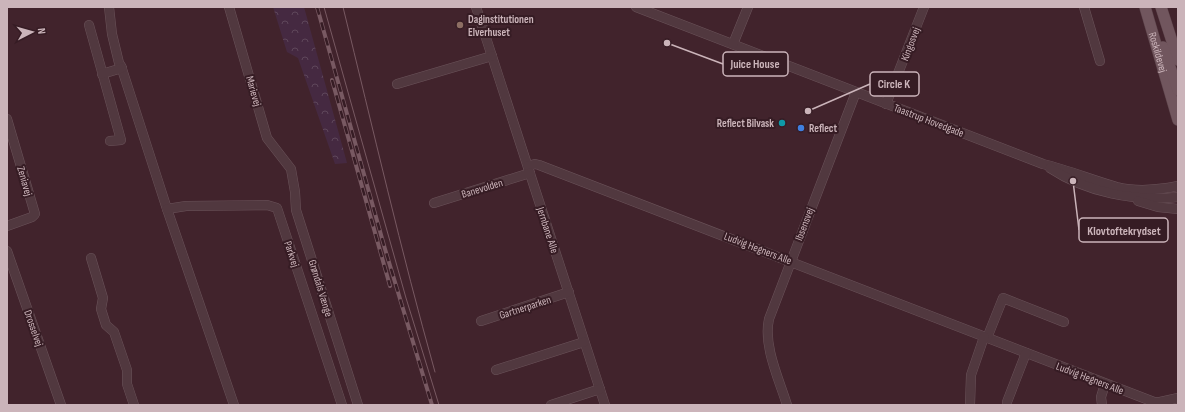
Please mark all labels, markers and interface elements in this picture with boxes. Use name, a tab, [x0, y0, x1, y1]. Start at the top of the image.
north arrow	[12, 12, 52, 52]
place label: Daginstitutionen Elverhuset	[468, 13, 534, 39]
marker: Daginstitutionen Elverhuset	[455, 20, 465, 30]
street label: Kingosvej	[898, 25, 923, 63]
text: N	[35, 27, 48, 35]
street label: Roskildevej	[1146, 31, 1170, 74]
callout: Juice House	[723, 52, 788, 76]
text: Juice House	[729, 57, 780, 72]
callout: Circle K	[870, 72, 919, 96]
street label: Marievej	[243, 74, 264, 108]
text: Circle K	[878, 77, 910, 92]
street label: Taastrup Hovedgade	[892, 101, 966, 140]
place label: Reflect Bilvask	[717, 117, 774, 130]
marker: Reflect Bilvask	[777, 118, 787, 128]
place label: Reflect	[809, 122, 837, 135]
marker: Reflect	[796, 123, 806, 133]
street label: Zeniavej	[14, 165, 35, 197]
street label: Banevolden	[460, 176, 505, 201]
street label: Jernbane Alle	[534, 205, 561, 255]
street label: Ibsensvej	[792, 206, 817, 243]
callout: Klovtoftekrydset	[1079, 218, 1168, 242]
text: Klovtoftekrydset	[1087, 224, 1161, 239]
street label: Ludvig Hegners Alle	[722, 230, 793, 267]
street label: Parkvej	[281, 239, 302, 269]
street label: Grøndals Vænge	[306, 258, 335, 318]
street label: Gartnerparken	[498, 293, 553, 322]
street label: Drosselvej	[21, 308, 46, 348]
street label: Ludvig Hegners Alle	[1054, 360, 1125, 397]

